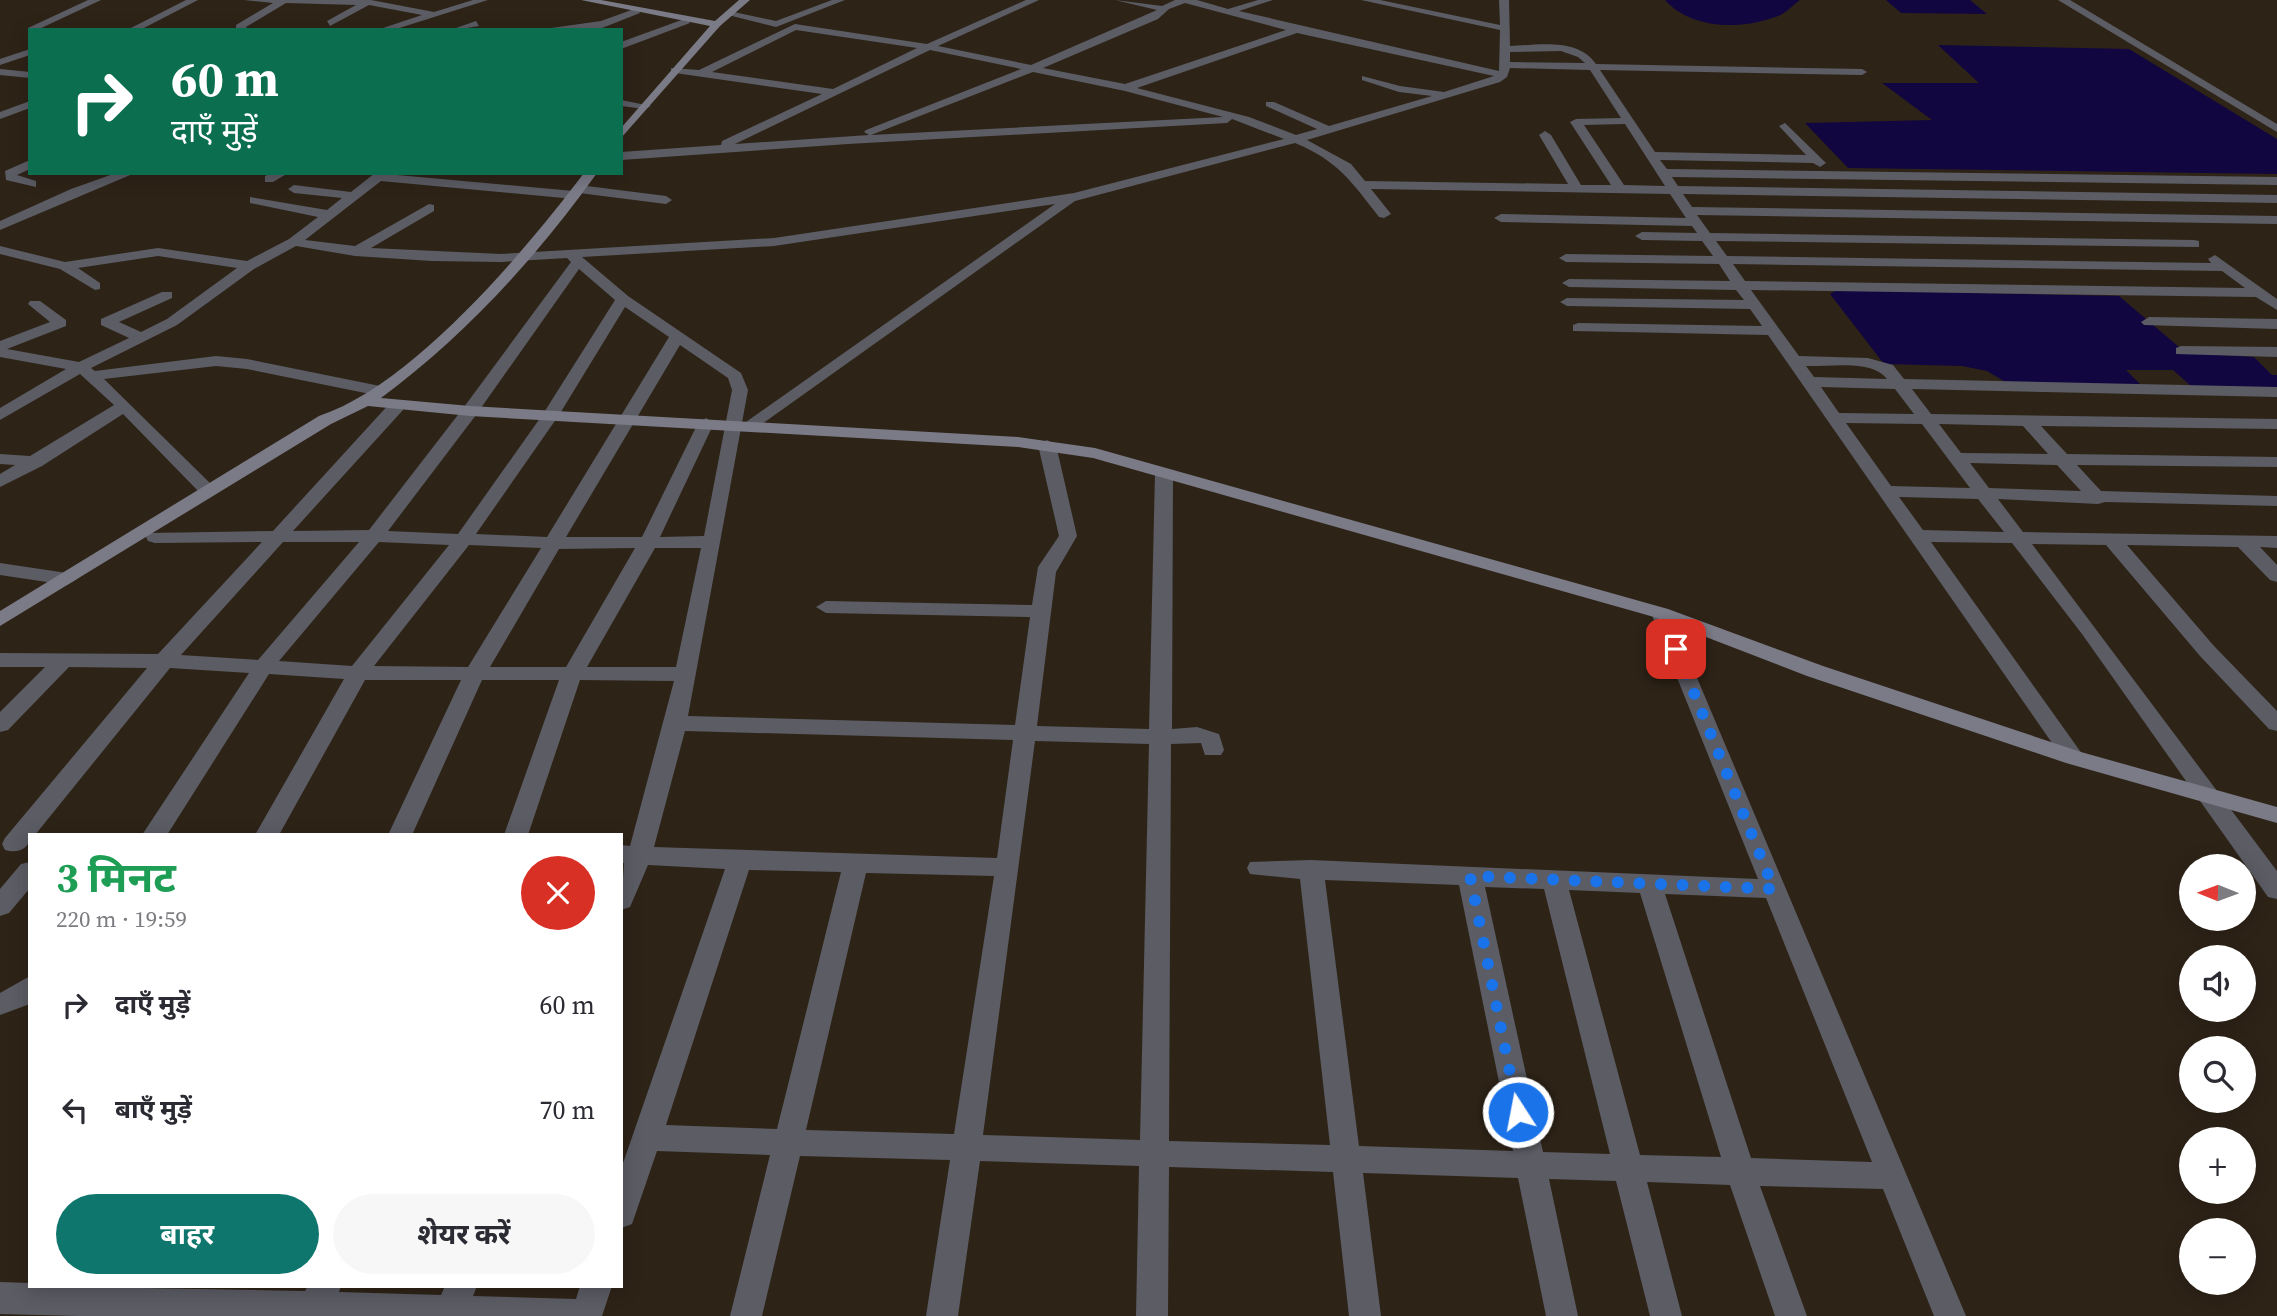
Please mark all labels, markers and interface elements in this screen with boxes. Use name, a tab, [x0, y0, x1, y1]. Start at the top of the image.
text: 60 m	[171, 45, 279, 112]
icon: right	[56, 56, 147, 147]
text: दाएँ मुड़ें	[171, 109, 258, 153]
pin	[1646, 619, 1706, 679]
icon: arrive	[1657, 630, 1695, 668]
text: 3 मिनट	[56, 848, 176, 906]
north arrow	[2179, 854, 2256, 931]
map controls	[2179, 854, 2256, 1295]
button: close	[521, 856, 595, 930]
text: 220 m · 19:59	[56, 903, 187, 935]
button: sound	[2179, 945, 2256, 1022]
icon: right	[56, 986, 94, 1024]
text: दाएँ मुड़ें	[115, 986, 190, 1022]
text: 60 m	[540, 987, 595, 1023]
button: search	[2179, 1036, 2256, 1113]
position arrow	[1481, 1075, 1555, 1149]
icon: left	[56, 1091, 94, 1129]
text: बाएँ मुड़ें	[115, 1091, 192, 1127]
text: 70 m	[540, 1092, 595, 1128]
button: +	[2179, 1127, 2256, 1204]
button: बाहर	[56, 1194, 319, 1274]
button: शेयर करें	[333, 1194, 595, 1274]
button: −	[2179, 1218, 2256, 1295]

